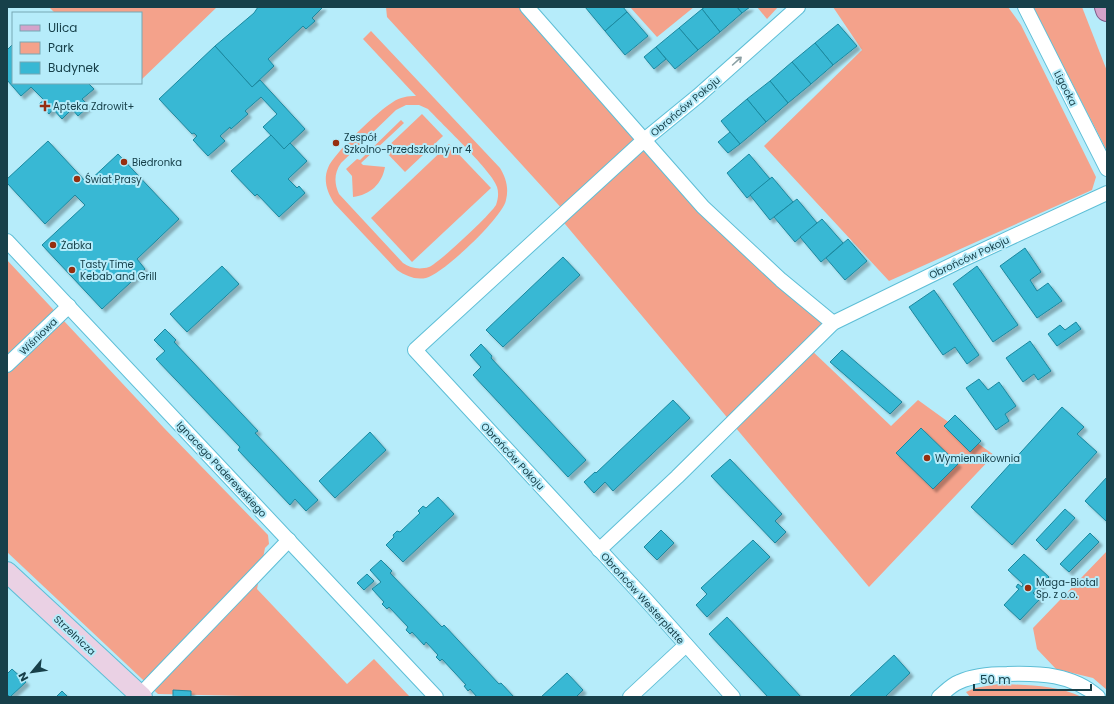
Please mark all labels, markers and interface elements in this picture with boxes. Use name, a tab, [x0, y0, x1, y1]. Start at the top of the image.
legend	[12, 12, 142, 84]
text: Ulica	[48, 19, 77, 36]
text: Park	[48, 39, 75, 56]
one-way arrow	[732, 57, 742, 66]
text: Budynek	[48, 59, 100, 76]
street label: Ligocka	[1050, 68, 1081, 109]
street label: Obrońców Pokoju	[647, 73, 724, 140]
place label: Apteka Zdrowit+	[53, 99, 134, 114]
marker: Apteka Zdrowit+	[40, 101, 50, 111]
place label: Zespół Szkolno-Przedszkolny nr 4	[344, 130, 471, 157]
marker: Zespół Szkolno-Przedszkolny nr 4	[331, 138, 341, 148]
place label: Biedronka	[132, 155, 182, 170]
marker: Biedronka	[119, 157, 129, 167]
place label: Świat Prasy	[85, 172, 142, 187]
marker: Świat Prasy	[72, 174, 82, 184]
street label: Obrońców Pokoju	[927, 232, 1012, 283]
place label: Żabka	[61, 238, 92, 253]
marker: Żabka	[48, 240, 58, 250]
place label: Tasty Time Kebab and Grill	[80, 257, 157, 284]
marker: Tasty Time Kebab and Grill	[67, 265, 77, 275]
street label: Wiśniowa	[16, 314, 61, 358]
street label: Ignacego Paderewskiego	[173, 418, 270, 521]
street label: Obrońców Pokoju	[477, 419, 548, 493]
place label: Wymiennikownia	[935, 451, 1020, 466]
marker: Wymiennikownia	[922, 453, 932, 463]
street label: Obrońców Westerplatte	[597, 549, 688, 647]
place label: Maga-Biotal Sp. z o.o.	[1036, 575, 1098, 602]
marker: Maga-Biotal Sp. z o.o.	[1023, 583, 1033, 593]
street label: Strzelnicza	[50, 612, 99, 659]
north arrow	[12, 652, 52, 692]
scale bar	[974, 666, 1091, 692]
text: N	[14, 669, 32, 684]
text: 50 m	[980, 671, 1011, 688]

